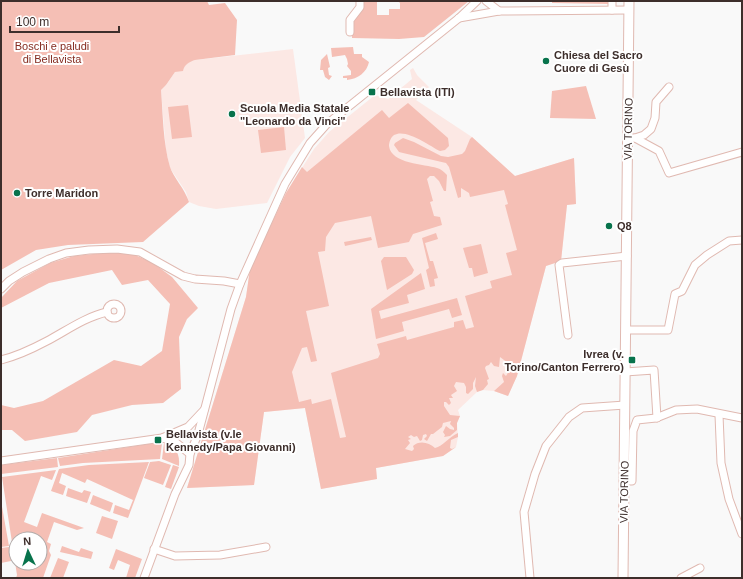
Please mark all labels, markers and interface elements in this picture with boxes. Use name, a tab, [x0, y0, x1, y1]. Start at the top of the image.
scale bar	[10, 8, 119, 34]
text: 100 m	[16, 15, 49, 29]
park label: Boschi e paludi di Bellavista	[15, 40, 89, 65]
place label: Chiesa del Sacro Cuore di Gesù	[554, 49, 643, 74]
marker: Chiesa del Sacro Cuore di Gesù	[541, 56, 551, 66]
place label: Bellavista (ITI)	[380, 86, 455, 98]
marker: Bellavista (ITI)	[367, 87, 377, 97]
street label: VIA TORINO	[621, 97, 635, 160]
place label: Scuola Media Statale "Leonardo da Vinci"	[240, 102, 349, 127]
marker: Scuola Media Statale "Leonardo da Vinci"	[227, 109, 237, 119]
place label: Torre Maridon	[25, 187, 98, 199]
marker: Torre Maridon	[12, 188, 22, 198]
place label: Q8	[617, 220, 632, 232]
marker: Q8	[604, 221, 614, 231]
place label: Ivrea (v. Torino/Canton Ferrero)	[504, 348, 624, 373]
marker: Ivrea (v. Torino/Canton Ferrero)	[627, 355, 637, 365]
place label: Bellavista (v.le Kennedy/Papa Giovanni)	[166, 428, 296, 453]
marker: Bellavista (v.le Kennedy/Papa Giovanni)	[153, 435, 163, 445]
street label: VIA TORINO	[617, 460, 631, 523]
north arrow	[8, 531, 48, 571]
text: N	[23, 535, 32, 547]

